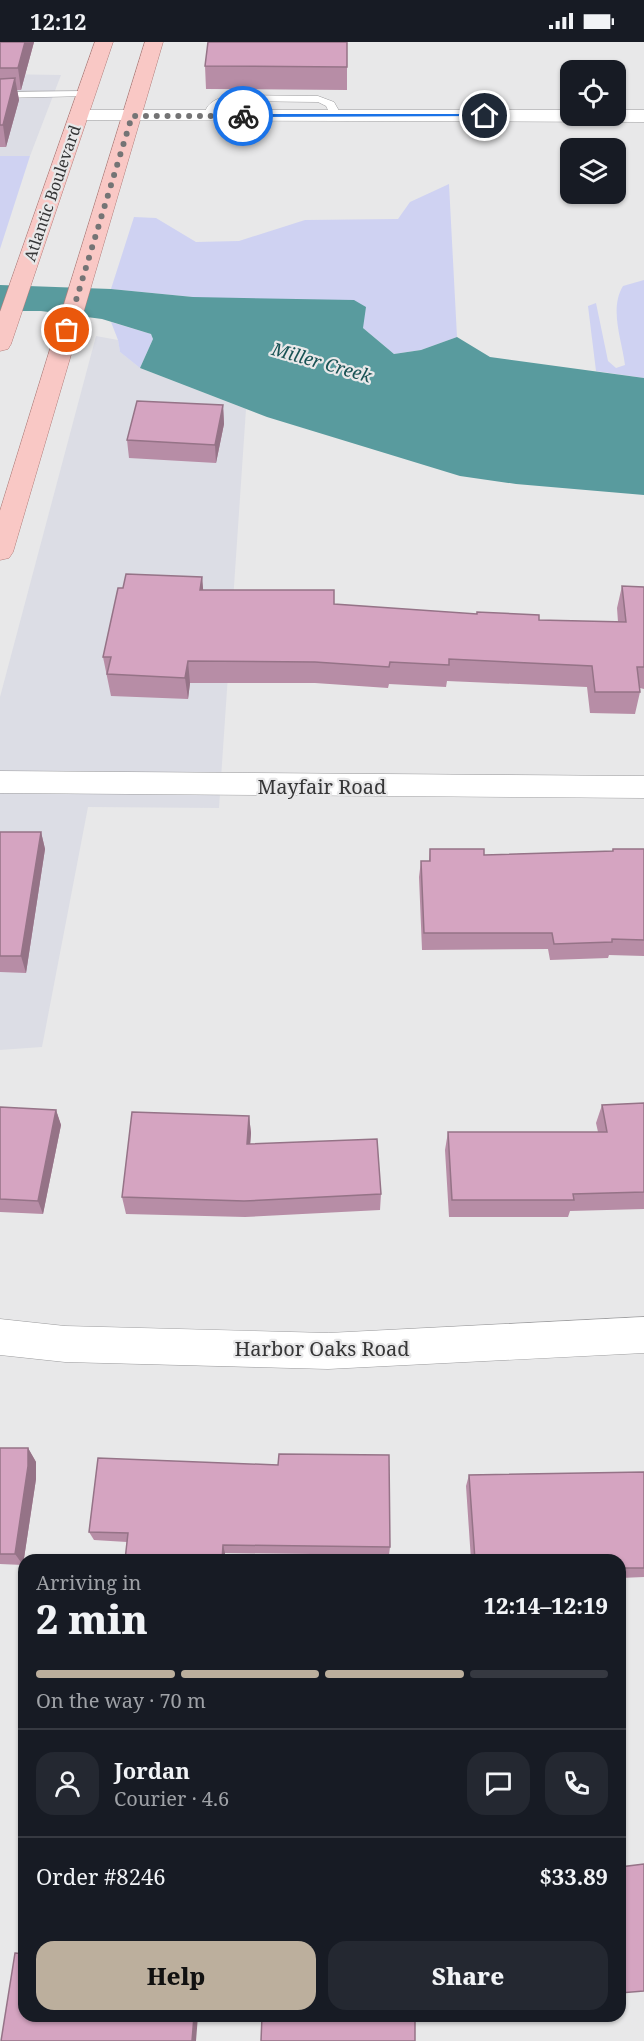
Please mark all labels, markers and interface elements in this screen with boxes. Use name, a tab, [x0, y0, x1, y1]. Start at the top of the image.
text: 12:12	[30, 6, 86, 36]
map controls	[560, 60, 626, 204]
button: locate	[560, 60, 626, 126]
courier	[213, 86, 273, 146]
pin	[459, 90, 510, 141]
icon: home	[468, 99, 501, 132]
icon: bike	[227, 100, 260, 133]
street label: Atlantic Boulevard	[18, 122, 86, 264]
button: layers	[560, 138, 626, 204]
pin	[41, 304, 92, 355]
icon: bag	[50, 313, 83, 346]
water label: Miller Creek	[268, 336, 375, 388]
street label: Mayfair Road	[258, 773, 386, 800]
street label: Harbor Oaks Road	[234, 1335, 410, 1362]
text: Arriving in	[36, 1569, 141, 1596]
text: 12:14–12:19	[484, 1590, 608, 1620]
text: 2 min	[36, 1592, 148, 1645]
text: On the way · 70 m	[36, 1687, 206, 1714]
button: person	[36, 1752, 99, 1815]
button: chat	[467, 1752, 530, 1815]
button: phone	[545, 1752, 608, 1815]
text: Jordan	[114, 1755, 190, 1785]
text: Courier · 4.6	[114, 1785, 229, 1812]
text: Order #8246	[36, 1861, 166, 1891]
text: $33.89	[539, 1861, 608, 1891]
button: Help	[36, 1941, 316, 2010]
button: Share	[328, 1941, 608, 2010]

